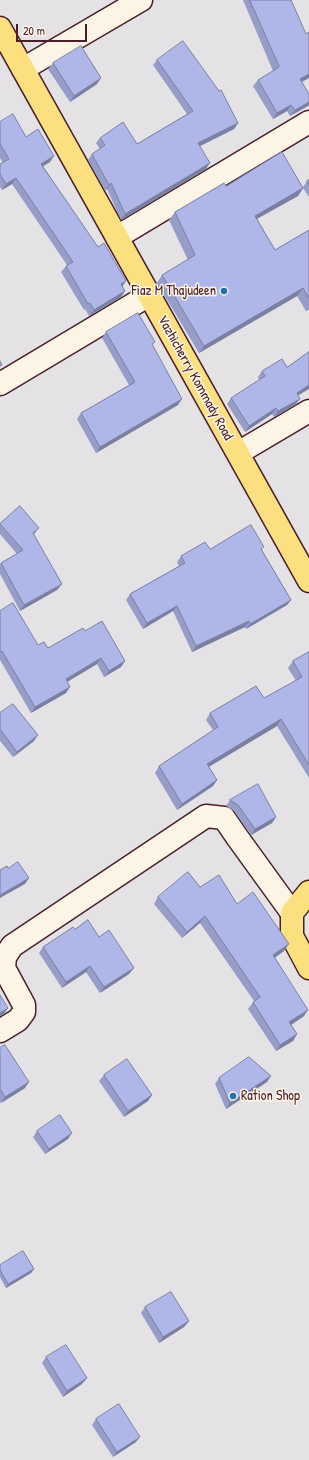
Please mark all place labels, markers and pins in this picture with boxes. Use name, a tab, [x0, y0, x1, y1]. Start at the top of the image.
place label: Fiaz M Thajudeen	[132, 283, 216, 299]
marker: Fiaz M Thajudeen	[219, 286, 229, 296]
place label: Ration Shop	[241, 1088, 300, 1104]
marker: Ration Shop	[228, 1091, 238, 1101]

